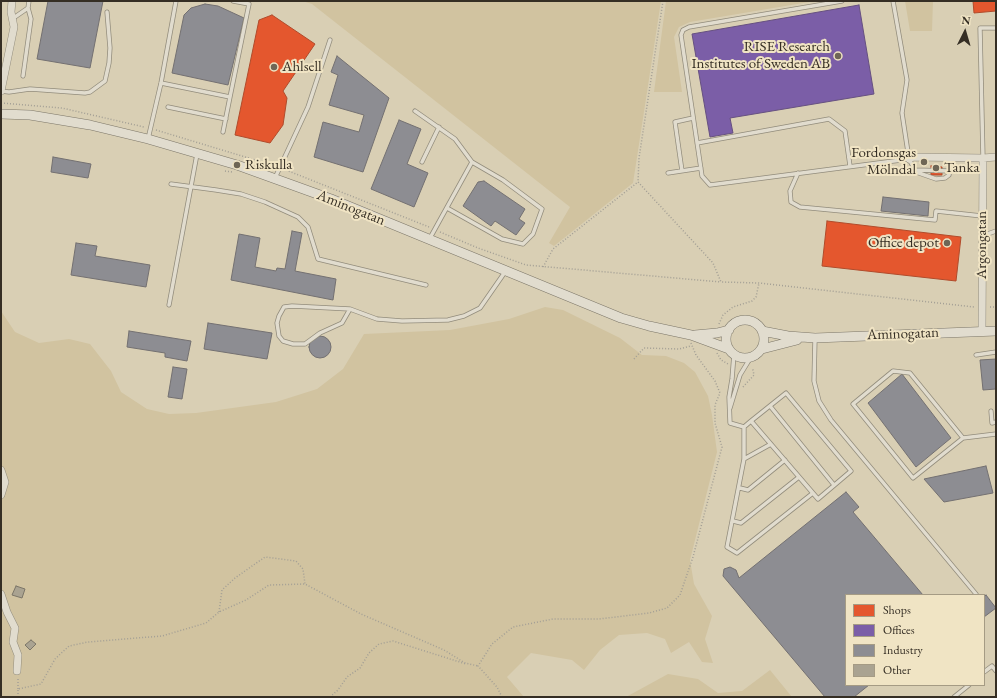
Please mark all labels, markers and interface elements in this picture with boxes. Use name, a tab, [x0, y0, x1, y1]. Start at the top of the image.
north arrow	[945, 12, 985, 52]
text: N	[961, 13, 971, 27]
place label: RISE Research Institutes of Sweden AB	[691, 38, 830, 73]
marker: RISE Research Institutes of Sweden AB	[833, 51, 843, 61]
place label: Ahlsell	[282, 58, 322, 76]
marker: Ahlsell	[269, 62, 279, 72]
place label: Fordonsgas Mölndal	[851, 144, 916, 179]
place label: Riskulla	[245, 156, 292, 174]
marker: Fordonsgas Mölndal	[919, 157, 929, 167]
place label: Tanka	[944, 159, 979, 177]
marker: Riskulla	[232, 160, 242, 170]
marker: Tanka	[931, 163, 941, 173]
street label: Aminogatan	[314, 186, 388, 230]
street label: Argongatan	[973, 211, 991, 279]
place label: Office depot	[868, 234, 939, 252]
marker: Office depot	[942, 238, 952, 248]
street label: Aminogatan	[867, 324, 939, 344]
legend	[845, 594, 985, 686]
text: Shops	[883, 602, 911, 618]
text: Offices	[883, 622, 915, 638]
text: Industry	[883, 642, 923, 658]
text: Other	[883, 662, 911, 678]

